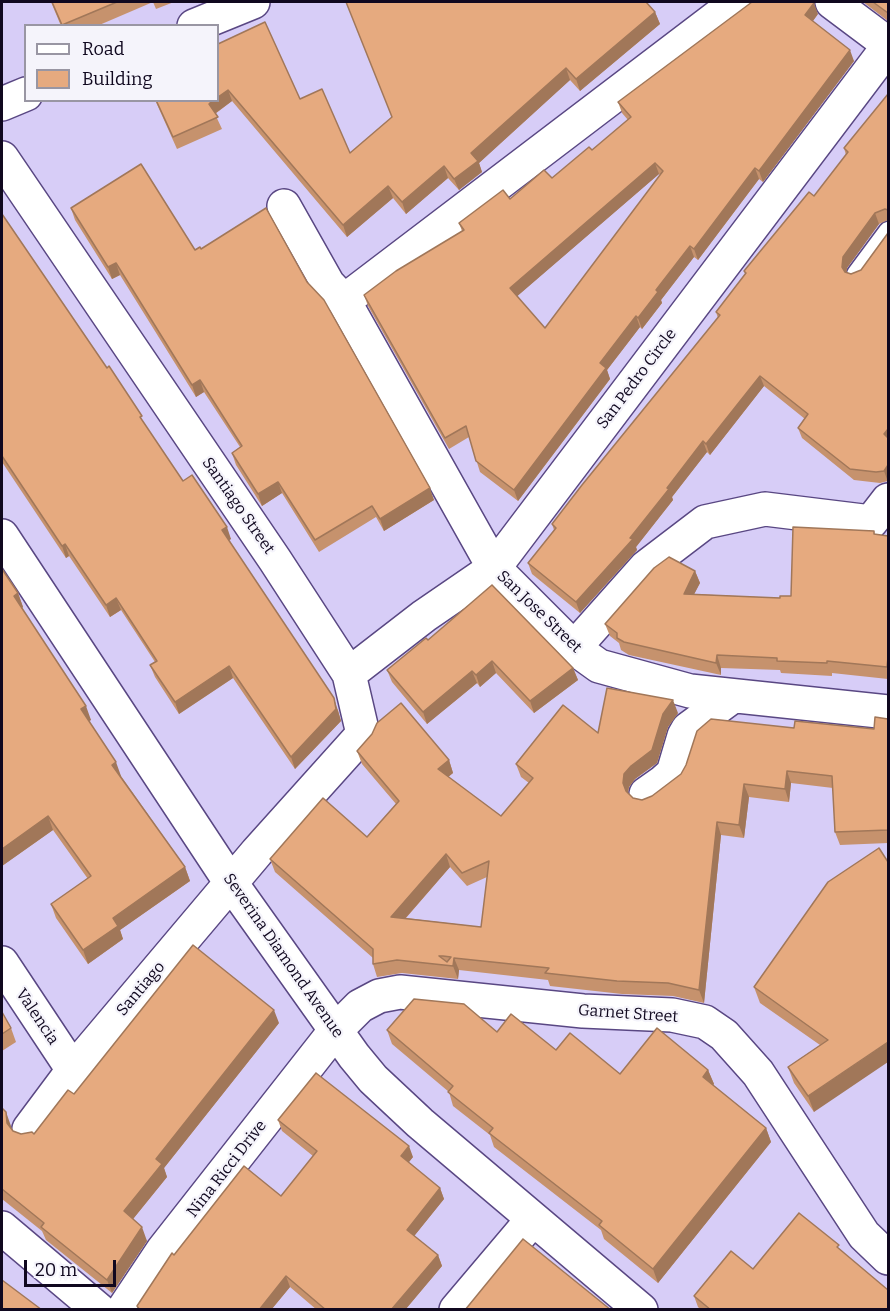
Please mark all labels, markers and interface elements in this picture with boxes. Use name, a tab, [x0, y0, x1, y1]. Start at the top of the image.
legend	[24, 24, 219, 102]
text: Road	[82, 38, 124, 60]
text: Building	[82, 68, 153, 90]
street label: San Pedro Circle	[593, 325, 681, 433]
street label: Santiago Street	[198, 454, 278, 558]
street label: San Jose Street	[493, 567, 585, 657]
street label: Severina Diamond Avenue	[219, 870, 347, 1042]
street label: Santiago	[113, 958, 169, 1020]
street label: Valencia	[11, 985, 63, 1049]
street label: Garnet Street	[577, 1001, 679, 1027]
street label: Nina Ricci Drive	[183, 1117, 271, 1221]
scale bar	[27, 1248, 118, 1286]
text: 20 m	[35, 1259, 77, 1281]

